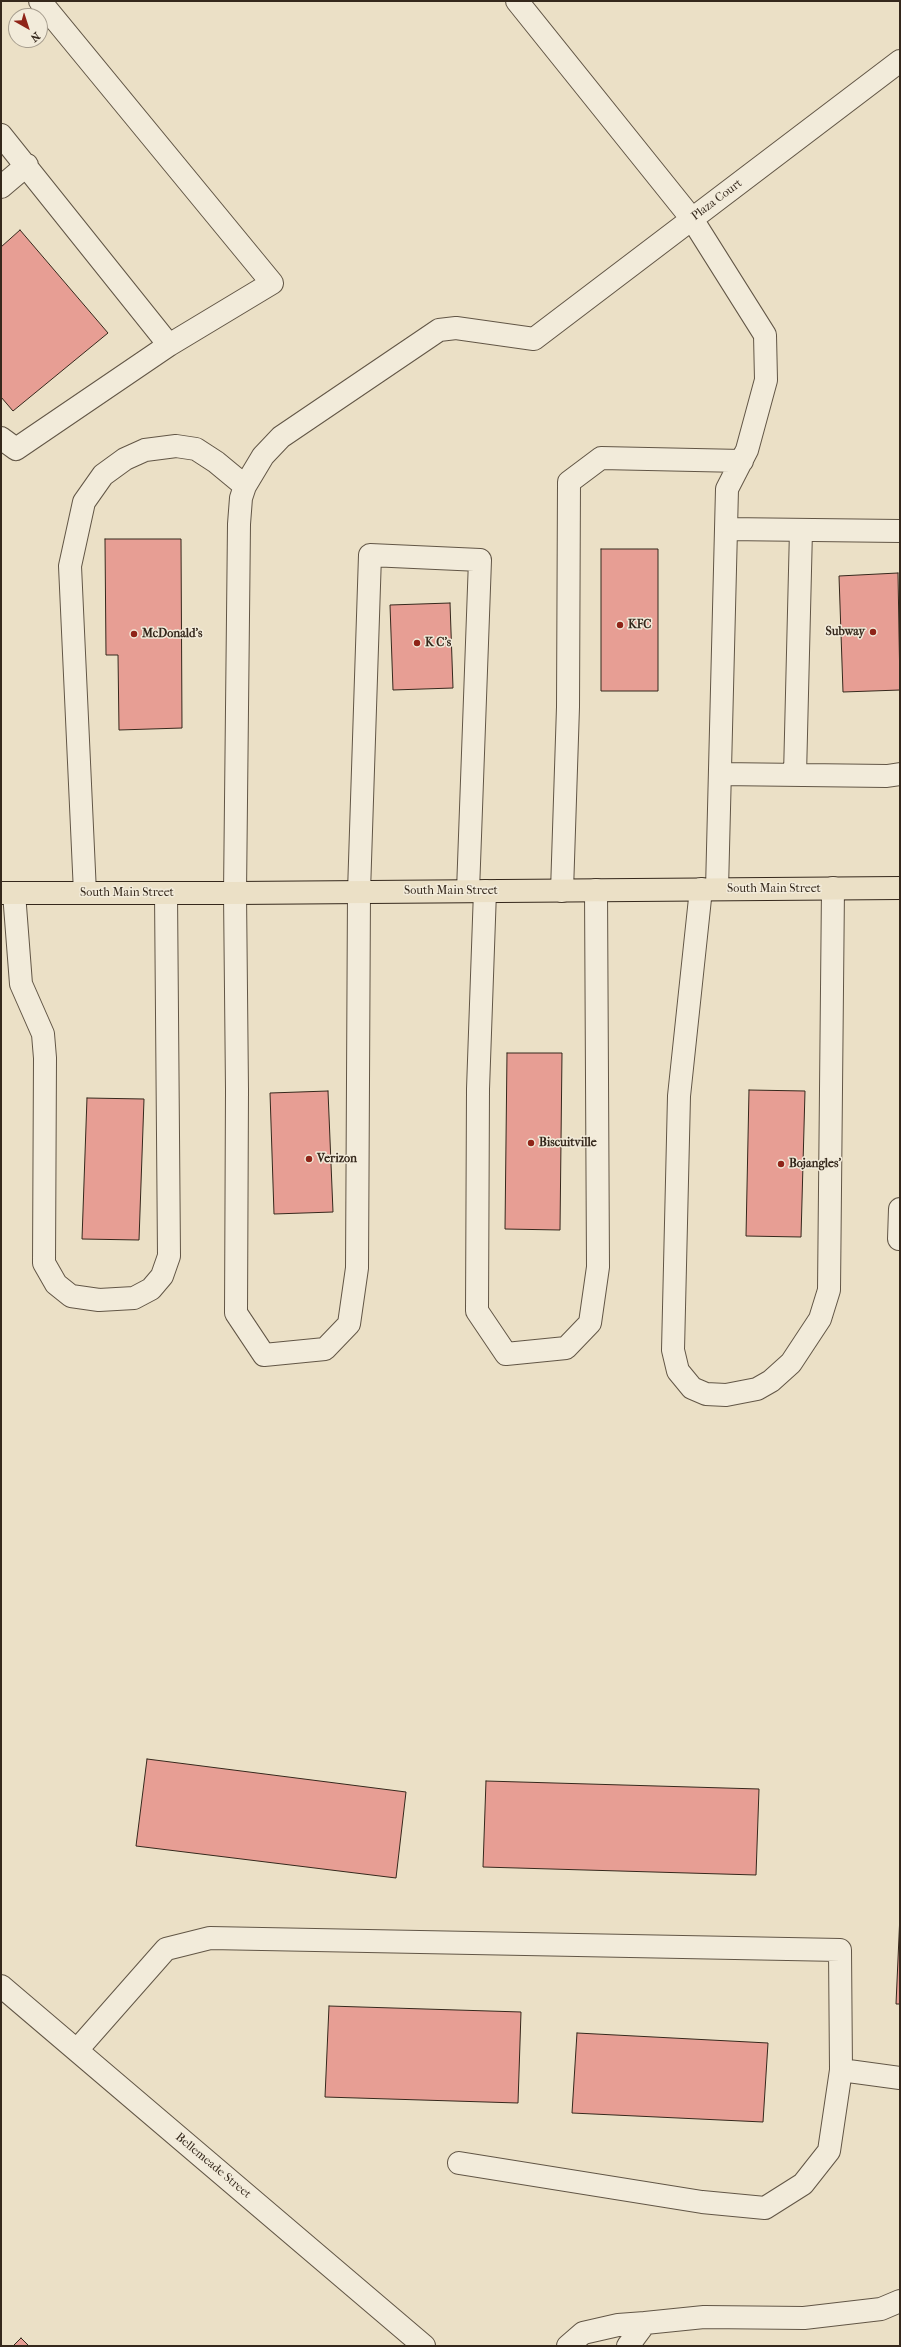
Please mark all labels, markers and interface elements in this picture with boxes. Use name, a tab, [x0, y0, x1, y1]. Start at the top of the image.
north arrow	[8, 8, 48, 48]
text: N	[28, 29, 43, 45]
street label: Plaza Court	[689, 176, 745, 224]
place label: KFC	[628, 618, 651, 632]
marker: KFC	[615, 620, 625, 630]
place label: Subway	[826, 625, 865, 639]
place label: McDonald's	[142, 627, 202, 641]
marker: Subway	[868, 627, 878, 637]
marker: McDonald's	[129, 629, 139, 639]
place label: K C's	[425, 636, 451, 650]
marker: K C's	[412, 638, 422, 648]
street label: South Main Street	[727, 882, 821, 896]
street label: South Main Street	[404, 884, 498, 898]
street label: South Main Street	[80, 886, 174, 900]
place label: Biscuitville	[539, 1136, 597, 1150]
marker: Biscuitville	[526, 1138, 536, 1148]
place label: Verizon	[317, 1152, 357, 1166]
marker: Verizon	[304, 1154, 314, 1164]
place label: Bojangles'	[789, 1157, 841, 1171]
marker: Bojangles'	[776, 1159, 786, 1169]
street label: Bellemeade Street	[172, 2130, 254, 2202]

